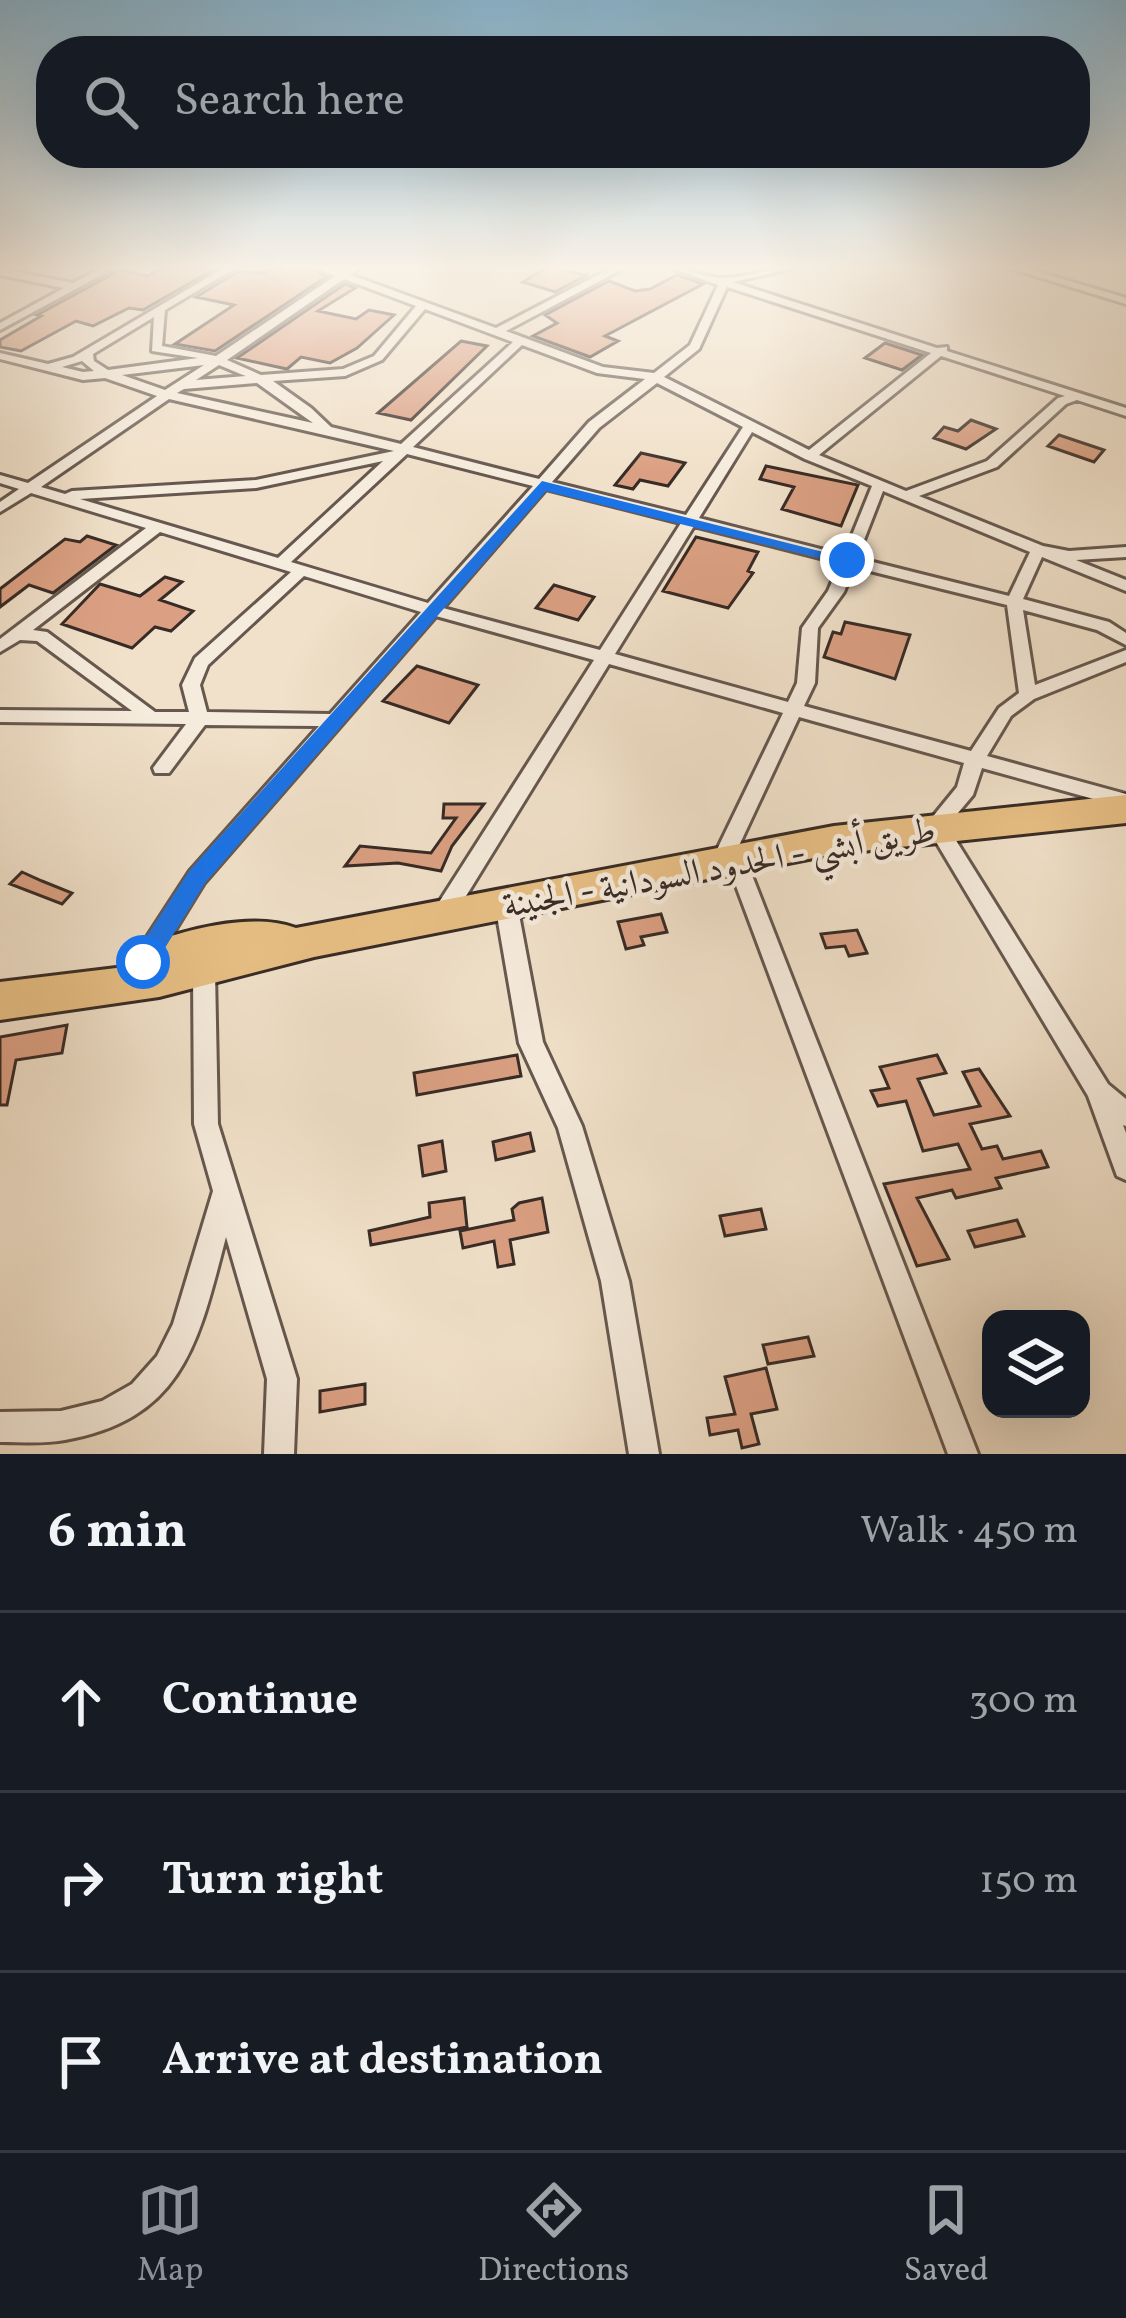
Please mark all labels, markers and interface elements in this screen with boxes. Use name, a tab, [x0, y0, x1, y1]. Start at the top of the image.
search box	[36, 36, 1090, 168]
icon: search	[78, 69, 144, 135]
text: Search here	[174, 71, 405, 134]
route end	[820, 533, 874, 587]
street label: طريق أبشي - الحدود السودانية - الجنينة	[499, 804, 941, 938]
route start	[116, 935, 170, 989]
map controls	[982, 1310, 1090, 1418]
button: layers	[982, 1310, 1090, 1418]
text: 6 min	[48, 1497, 187, 1568]
text: Walk · 450 m	[860, 1505, 1078, 1559]
icon: ahead	[48, 1669, 114, 1735]
text: Continue	[162, 1670, 358, 1733]
text: 300 m	[969, 1675, 1078, 1729]
icon: right	[48, 1849, 114, 1915]
text: Turn right	[162, 1850, 383, 1913]
text: 150 m	[979, 1855, 1078, 1909]
icon: arrive	[48, 2029, 114, 2095]
text: Arrive at destination	[162, 2030, 603, 2093]
tab: Map	[137, 2177, 203, 2295]
tab: Directions	[478, 2177, 629, 2295]
tab: Saved	[904, 2177, 989, 2295]

